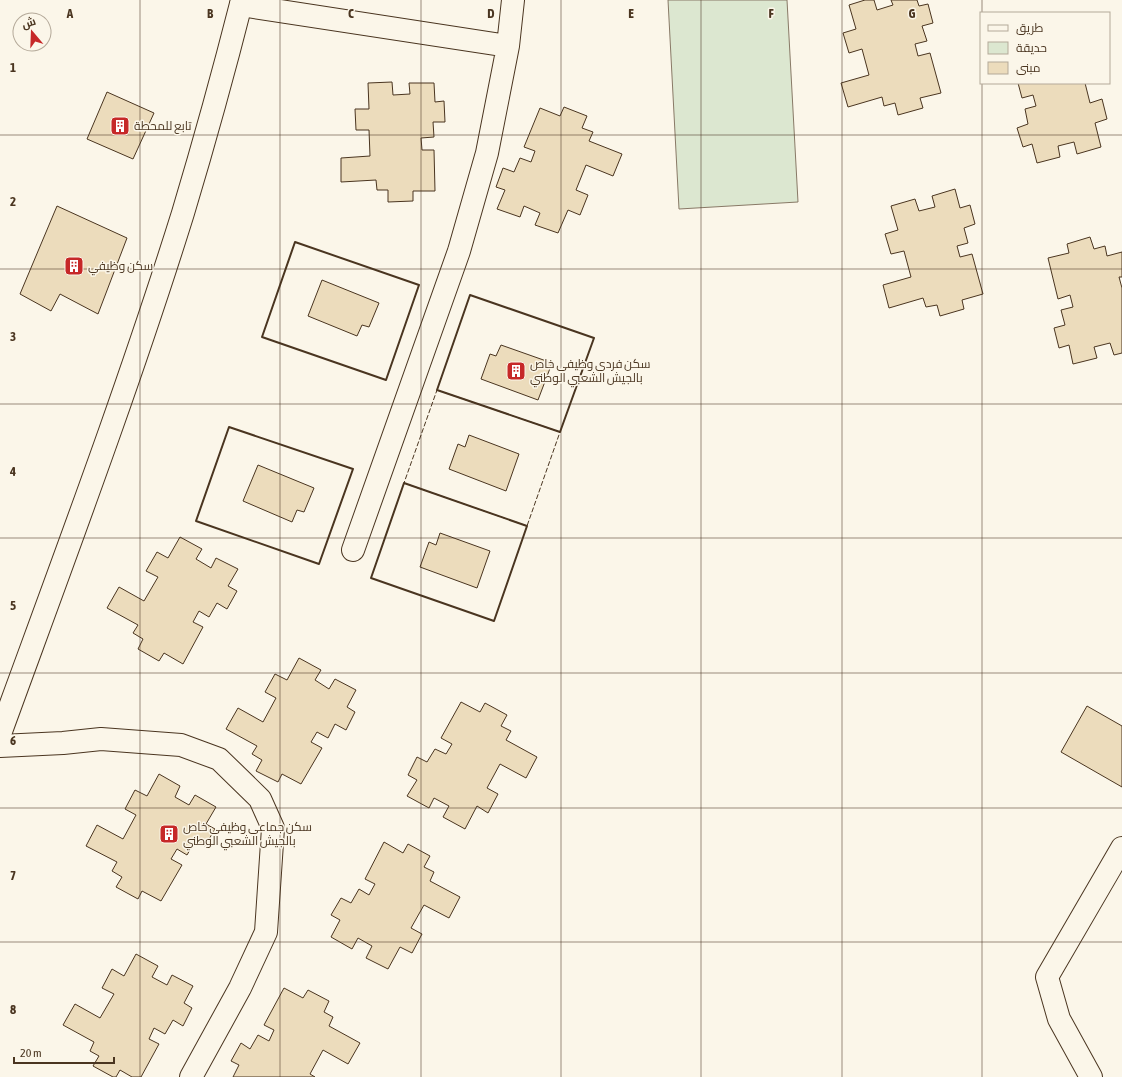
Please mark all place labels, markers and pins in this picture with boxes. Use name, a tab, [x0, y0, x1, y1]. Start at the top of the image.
building icon: تابع للمحطة	[109, 115, 131, 137]
place label: تابع للمحطة	[134, 119, 192, 134]
building icon: سكن وظيفي	[63, 255, 85, 277]
place label: سكن وظيفي	[88, 259, 153, 276]
place label: سكن فردي وظيفي خاص بالجيش الشعبي الوطني	[530, 357, 650, 388]
building icon: سكن فردي وظيفي خاص بالجيش الشعبي الوطني	[505, 360, 527, 382]
place label: سكن جماعي وظيفي خاص بالجيش الشعبي الوطني	[183, 820, 312, 851]
building icon: سكن جماعي وظيفي خاص بالجيش الشعبي الوطني	[158, 823, 180, 845]

